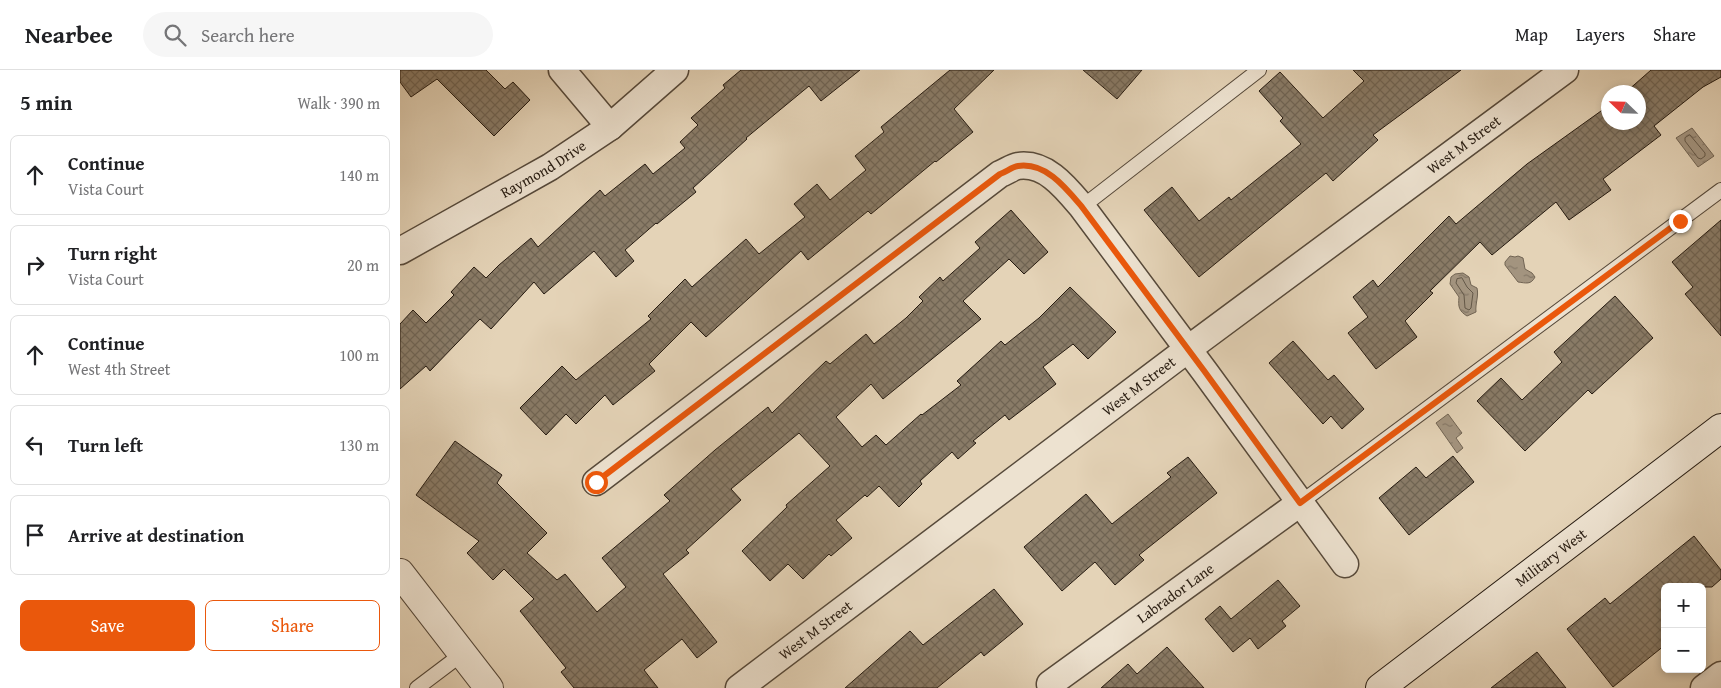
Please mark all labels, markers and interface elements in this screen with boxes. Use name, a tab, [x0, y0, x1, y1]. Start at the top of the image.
search box	[143, 12, 493, 57]
text: Nearbee	[25, 17, 113, 52]
icon: search	[161, 21, 189, 49]
text: Search here	[201, 21, 295, 49]
text: Map	[1515, 21, 1548, 48]
text: Layers	[1576, 21, 1625, 48]
text: Share	[1653, 21, 1696, 48]
north arrow	[1601, 85, 1646, 130]
text: 5 min	[20, 87, 72, 118]
text: Walk · 390 m	[297, 91, 380, 115]
street label: West M Street	[1422, 109, 1506, 179]
street label: Raymond Drive	[496, 135, 590, 203]
text: Continue	[68, 149, 145, 177]
icon: ahead	[21, 161, 49, 189]
text: 140 m	[339, 163, 379, 187]
text: Vista Court	[68, 177, 144, 201]
route end	[1669, 210, 1692, 233]
text: Turn right	[68, 239, 157, 267]
icon: right	[21, 251, 49, 279]
text: 20 m	[347, 253, 379, 277]
text: Vista Court	[68, 267, 144, 291]
text: Continue	[68, 329, 145, 357]
icon: ahead	[21, 341, 49, 369]
text: 100 m	[339, 343, 379, 367]
street label: West M Street	[1097, 351, 1180, 420]
text: West 4th Street	[68, 357, 170, 381]
icon: left	[21, 431, 49, 459]
text: Turn left	[68, 431, 143, 459]
text: 130 m	[339, 433, 379, 457]
route start	[585, 471, 608, 494]
icon: arrive	[21, 521, 49, 549]
text: Arrive at destination	[68, 521, 244, 549]
street label: Military West	[1511, 523, 1591, 591]
street label: Labrador Lane	[1132, 558, 1218, 628]
map controls	[1661, 583, 1706, 673]
button: +	[1661, 583, 1706, 628]
street label: West M Street	[774, 595, 857, 664]
button: Save	[20, 600, 195, 651]
button: Share	[205, 600, 380, 651]
button: −	[1661, 628, 1706, 673]

